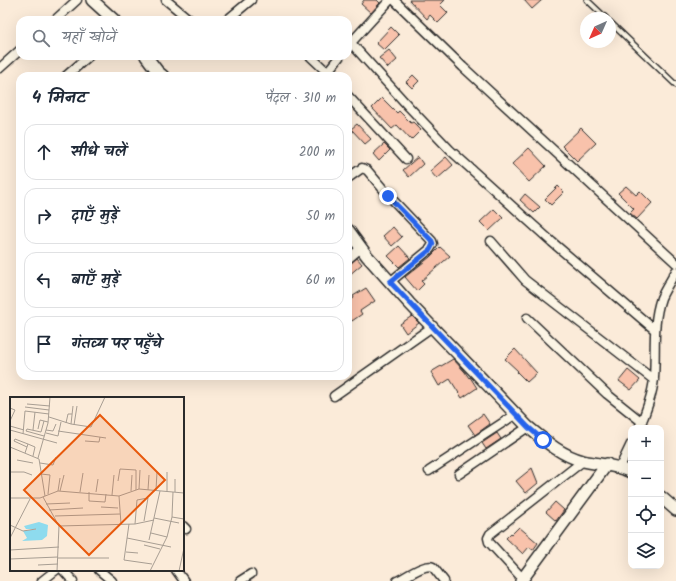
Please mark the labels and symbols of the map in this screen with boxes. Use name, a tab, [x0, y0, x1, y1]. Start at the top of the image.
north arrow	[580, 12, 616, 48]
route end	[379, 187, 397, 205]
inset map	[10, 397, 184, 571]
route start	[534, 431, 552, 449]

